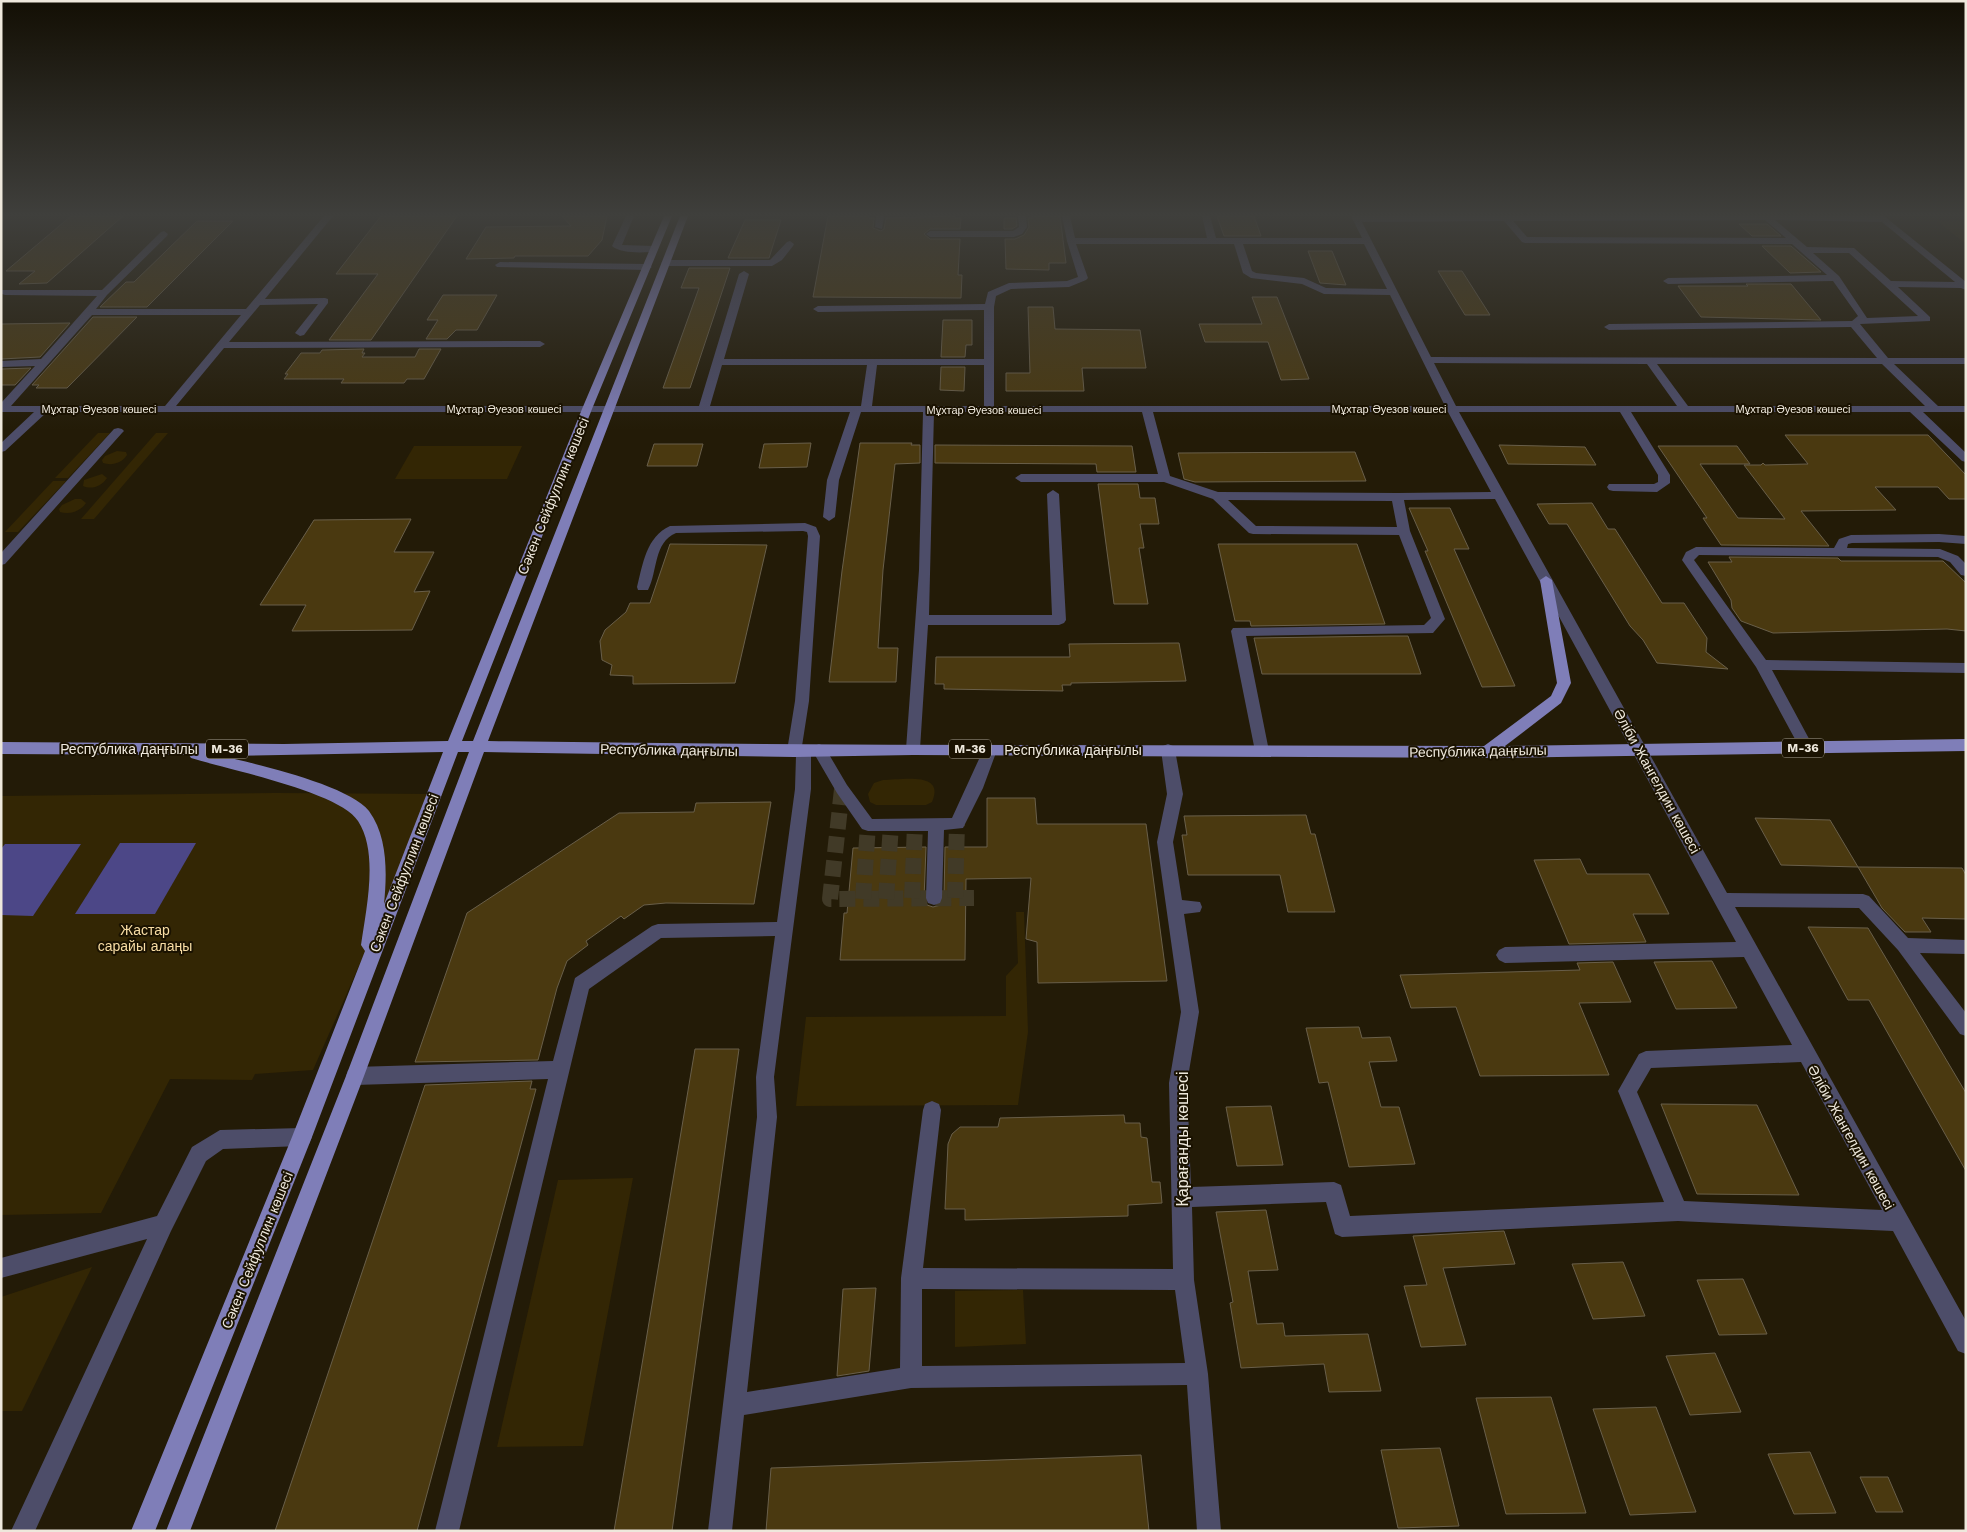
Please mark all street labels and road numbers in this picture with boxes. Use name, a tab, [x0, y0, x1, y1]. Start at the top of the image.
street label: Мұхтар Әуезов көшесі	[42, 403, 156, 416]
street label: Мұхтар Әуезов көшесі	[447, 403, 561, 416]
street label: Мұхтар Әуезов көшесі	[1332, 403, 1446, 416]
street label: Мұхтар Әуезов көшесі	[1736, 403, 1850, 416]
street label: Мұхтар Әуезов көшесі	[927, 404, 1041, 417]
street label: Сәкен Сейфуллин көшесі	[514, 415, 592, 577]
street label: Әліби Жангелдин көшесі	[1611, 706, 1703, 856]
road number: M-36	[1782, 738, 1824, 758]
road number: M-36	[206, 740, 248, 759]
road number: M-36	[949, 740, 991, 759]
street label: Республика даңғылы	[60, 741, 198, 757]
street label: Республика даңғылы	[600, 741, 738, 759]
street label: Республика даңғылы	[1004, 742, 1142, 758]
street label: Республика даңғылы	[1409, 742, 1547, 760]
street label: Сәкен Сейфуллин көшесі	[366, 792, 442, 954]
street label: Әліби Жангелдин көшесі	[1805, 1062, 1897, 1212]
street label: Қарағанды көшесі	[1173, 1071, 1192, 1207]
street label: Сәкен Сейфуллин көшесі	[218, 1169, 296, 1331]

